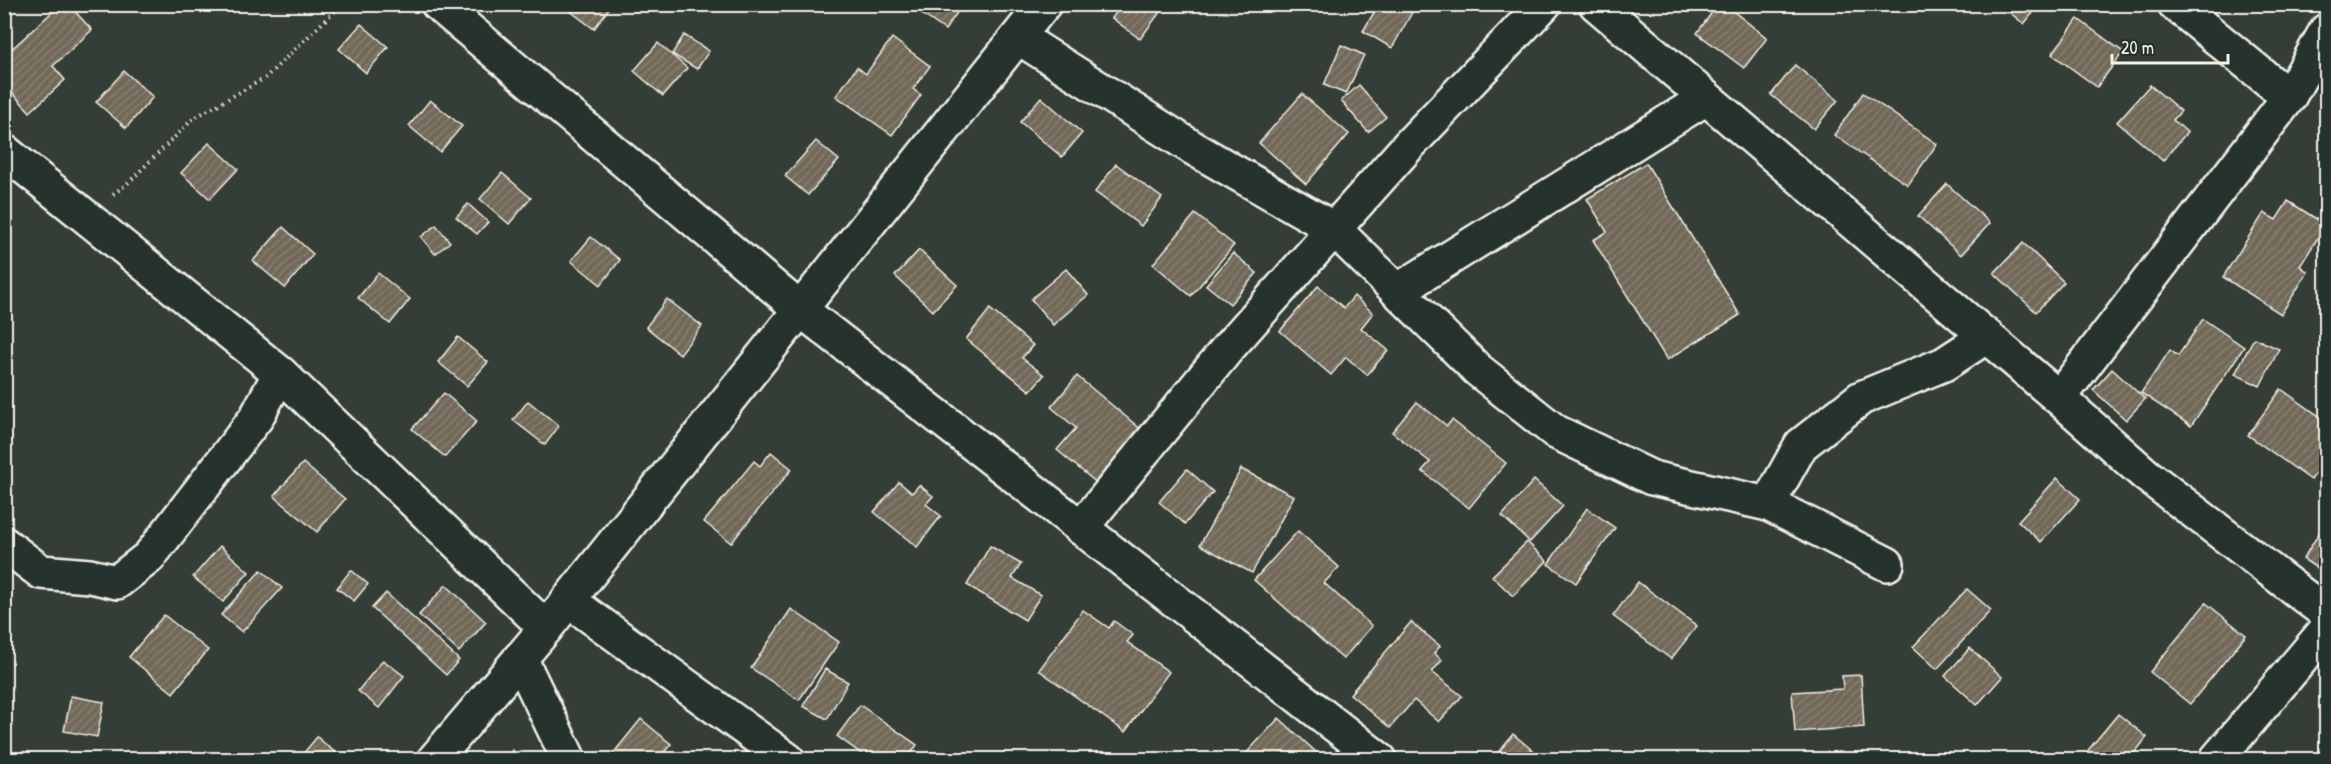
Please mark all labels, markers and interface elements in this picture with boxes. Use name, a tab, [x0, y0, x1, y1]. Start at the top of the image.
scale bar	[2112, 27, 2228, 65]
text: 20 m	[2121, 35, 2154, 60]

